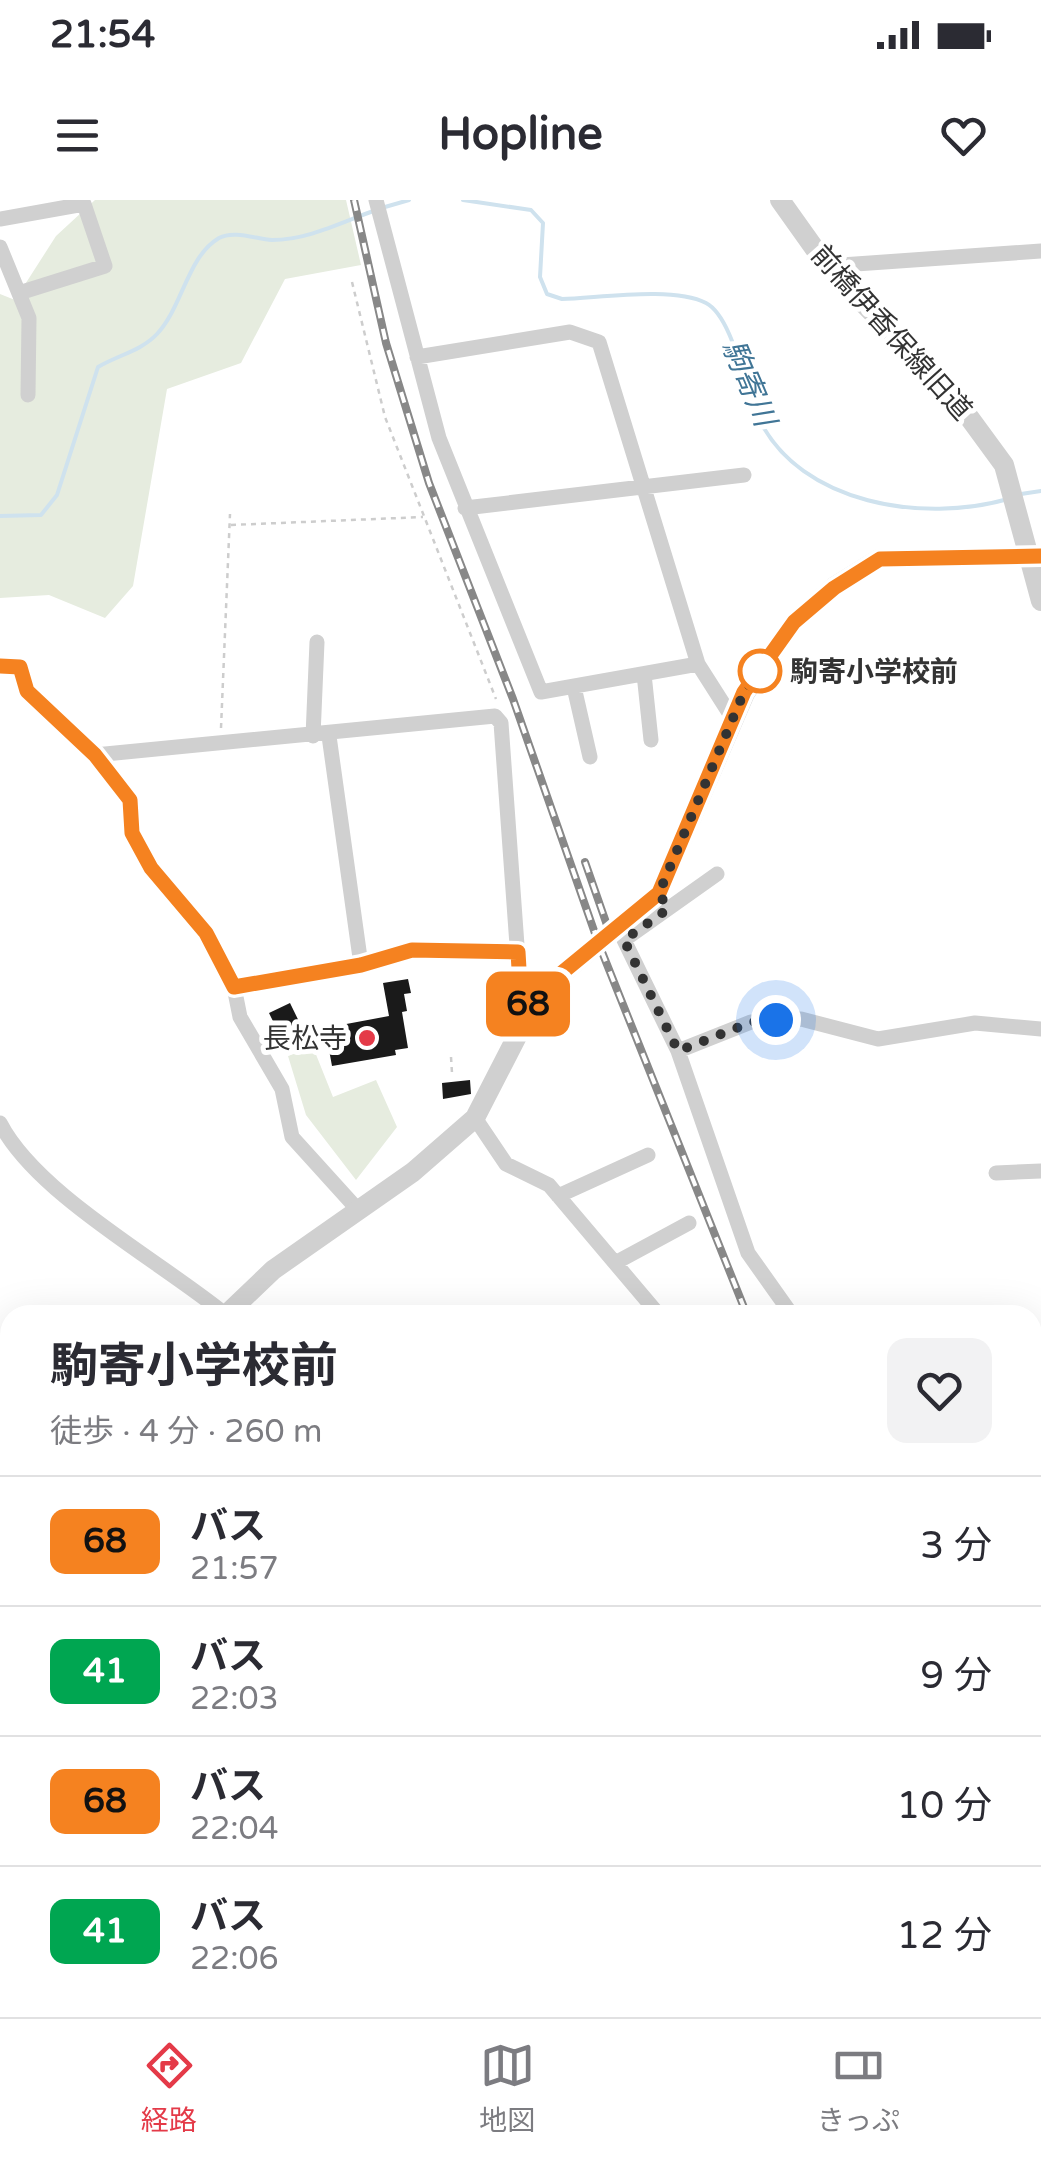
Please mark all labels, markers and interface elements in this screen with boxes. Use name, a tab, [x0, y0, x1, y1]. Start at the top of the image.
text: 21:54	[50, 12, 155, 58]
icon: menu	[50, 108, 105, 163]
text: Hopline	[438, 108, 603, 162]
icon: heart	[936, 108, 991, 163]
street label: 前橋伊香保線旧道	[804, 238, 979, 427]
water label: 駒寄川	[714, 335, 784, 435]
marker: 駒寄小学校前	[739, 650, 781, 692]
place label: 駒寄小学校前	[790, 655, 958, 689]
line badge: 68	[483, 972, 573, 1036]
text: 68	[506, 983, 550, 1025]
your location	[751, 995, 801, 1045]
place label: 長松寺	[263, 1022, 347, 1056]
marker: 長松寺	[356, 1027, 378, 1049]
text: 駒寄小学校前	[50, 1338, 338, 1396]
button: heart	[887, 1338, 992, 1443]
text: 徒歩 · 4 分 · 260 m	[50, 1413, 322, 1451]
text: バス	[190, 1504, 266, 1550]
text: 68	[83, 1520, 127, 1562]
text: 3 分	[920, 1523, 992, 1569]
text: 21:57	[190, 1550, 279, 1588]
text: バス	[190, 1634, 266, 1680]
text: 41	[83, 1650, 127, 1692]
text: 9 分	[920, 1653, 992, 1699]
text: 22:03	[190, 1680, 279, 1718]
text: バス	[190, 1764, 266, 1810]
text: 68	[83, 1780, 127, 1822]
text: 10 分	[896, 1783, 992, 1829]
text: 22:04	[190, 1810, 279, 1848]
text: バス	[190, 1894, 266, 1940]
text: 41	[83, 1910, 127, 1952]
text: 12 分	[896, 1913, 992, 1959]
text: 22:06	[190, 1940, 279, 1978]
tab: 経路	[141, 2038, 197, 2138]
tab: 地図	[479, 2038, 535, 2138]
tab: きっぷ	[817, 2038, 900, 2138]

